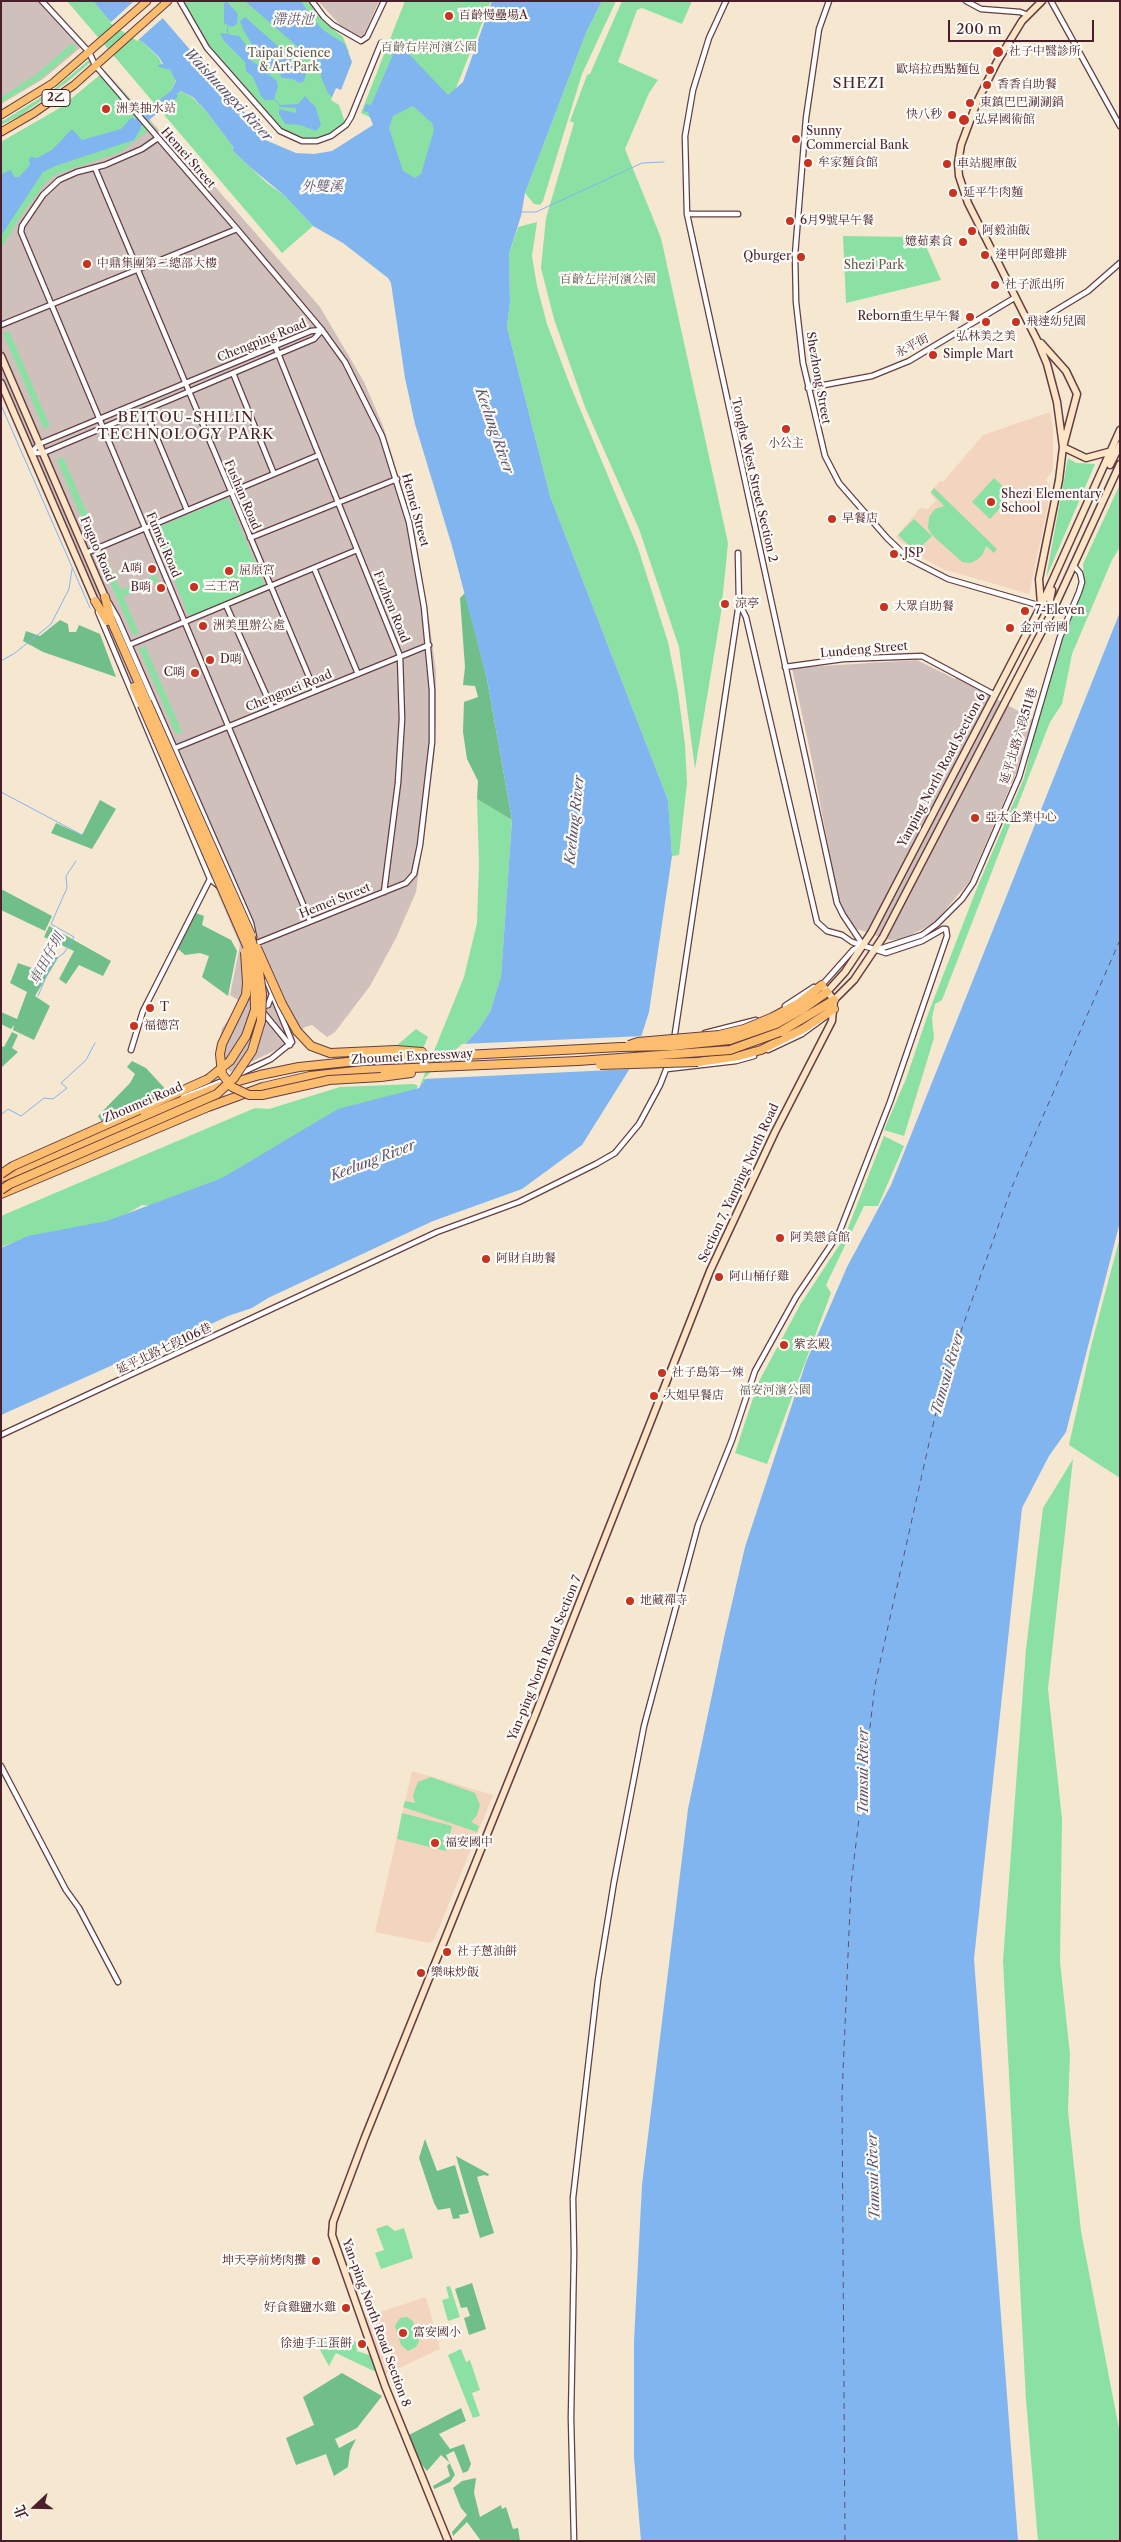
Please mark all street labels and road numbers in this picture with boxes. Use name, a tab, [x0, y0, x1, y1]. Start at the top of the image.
road number: 2乙	[42, 90, 70, 106]
street label: Hemei Street	[158, 125, 218, 191]
street label: Chengping Road	[215, 317, 309, 365]
street label: Shezhong Street	[803, 331, 833, 425]
street label: 永平街	[893, 331, 931, 361]
street label: Tonghe West Street Section 2	[728, 396, 780, 564]
street label: Fushan Road	[221, 458, 263, 532]
street label: Hemei Street	[398, 472, 432, 548]
street label: Fumei Road	[143, 510, 183, 580]
street label: Fuguo Road	[77, 514, 117, 584]
street label: Fuzhen Road	[370, 569, 412, 645]
street label: Lundeng Street	[820, 639, 908, 661]
street label: Chengmei Road	[244, 667, 334, 715]
street label: 延平北路六段511巷	[997, 686, 1041, 786]
street label: Yanping North Road Section 6	[895, 691, 989, 849]
street label: Hemei Street	[297, 880, 373, 922]
street label: Zhoumei Expressway	[351, 1047, 473, 1067]
street label: Zhoumei Road	[101, 1080, 185, 1126]
street label: Section 7, Yanping North Road	[696, 1101, 782, 1265]
street label: 延平北路七段106巷	[114, 1321, 214, 1377]
street label: Yan-ping North Road Section 7	[505, 1573, 585, 1743]
street label: Yan-ping North Road Section 8	[339, 2237, 413, 2409]

